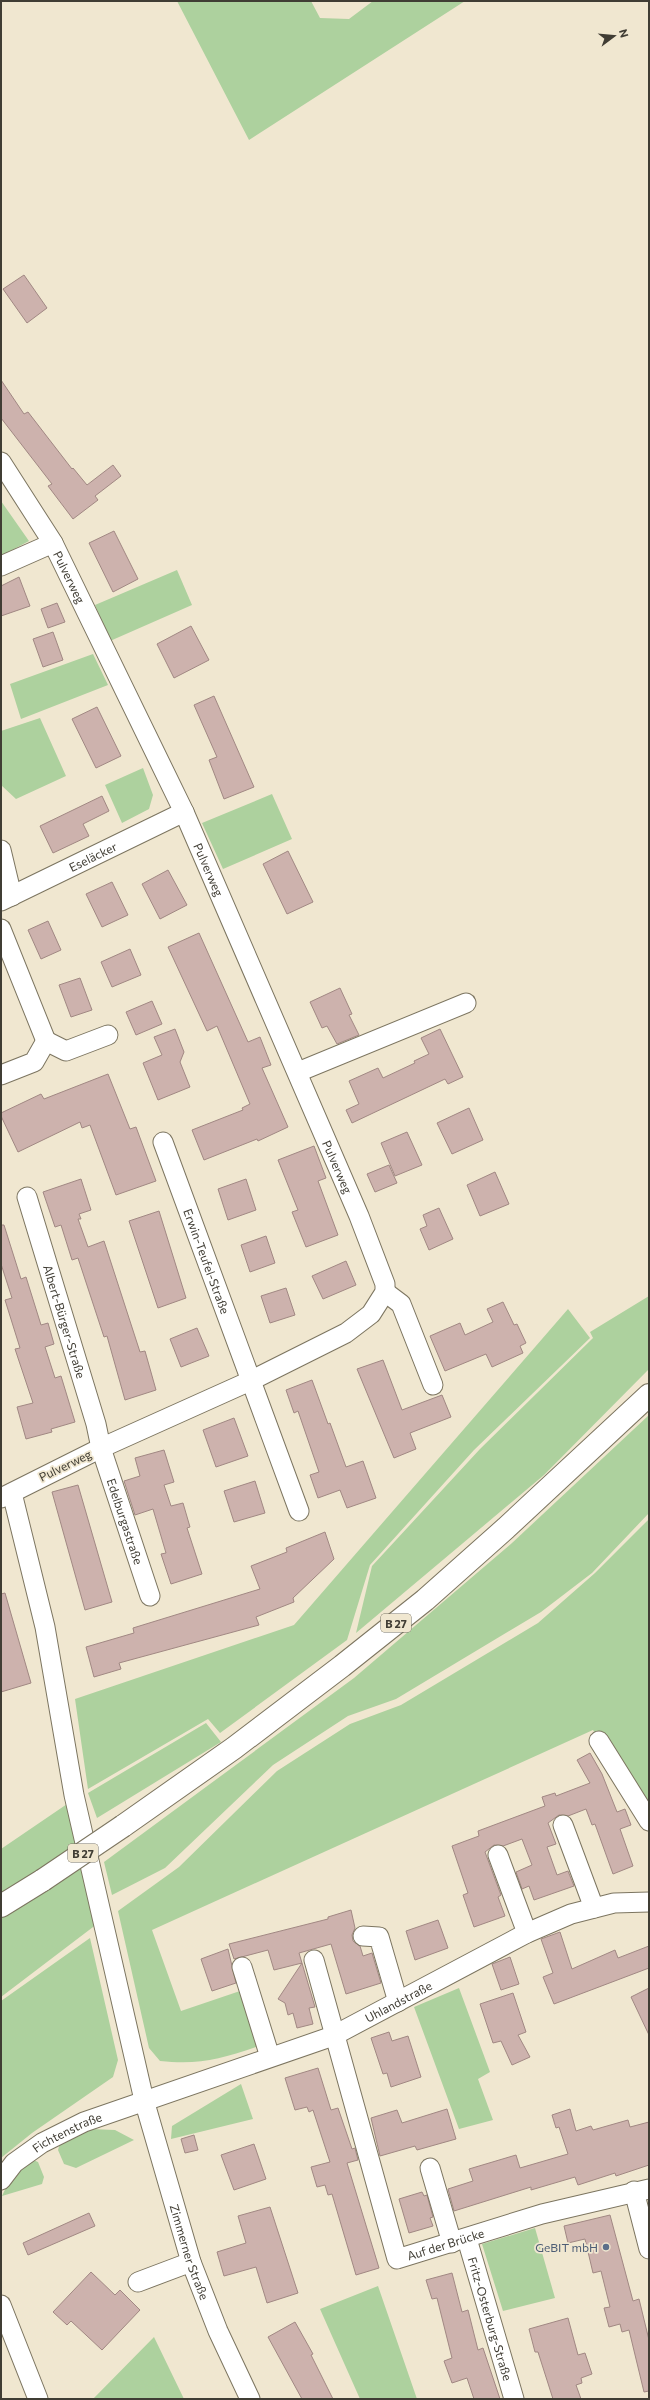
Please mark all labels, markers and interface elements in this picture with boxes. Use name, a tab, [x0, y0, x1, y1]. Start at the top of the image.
north arrow	[594, 16, 634, 56]
text: N	[617, 27, 631, 39]
street label: Pulverweg	[51, 548, 88, 606]
street label: Eseläcker	[67, 839, 119, 874]
street label: Pulverweg	[191, 841, 227, 899]
street label: Pulverweg	[320, 1138, 356, 1196]
street label: Erwin-Teufel-Straße	[181, 1207, 233, 1316]
street label: Albert-Bürger-Straße	[41, 1263, 89, 1380]
street label: Pulverweg	[37, 1446, 94, 1484]
street label: Edelburgastraße	[105, 1477, 146, 1566]
road number: B 27	[381, 1614, 411, 1632]
road number: B 27	[68, 1844, 98, 1862]
street label: Uhlandstraße	[362, 1978, 434, 2025]
street label: Fichtenstraße	[29, 2109, 103, 2155]
street label: Zimmerner Straße	[168, 2202, 212, 2302]
street label: Auf der Brücke	[405, 2225, 486, 2263]
place label: GeBIT mbH	[535, 2240, 598, 2254]
marker: GeBIT mbH	[601, 2242, 611, 2252]
street label: Fritz-Osterburg-Straße	[466, 2255, 515, 2382]

